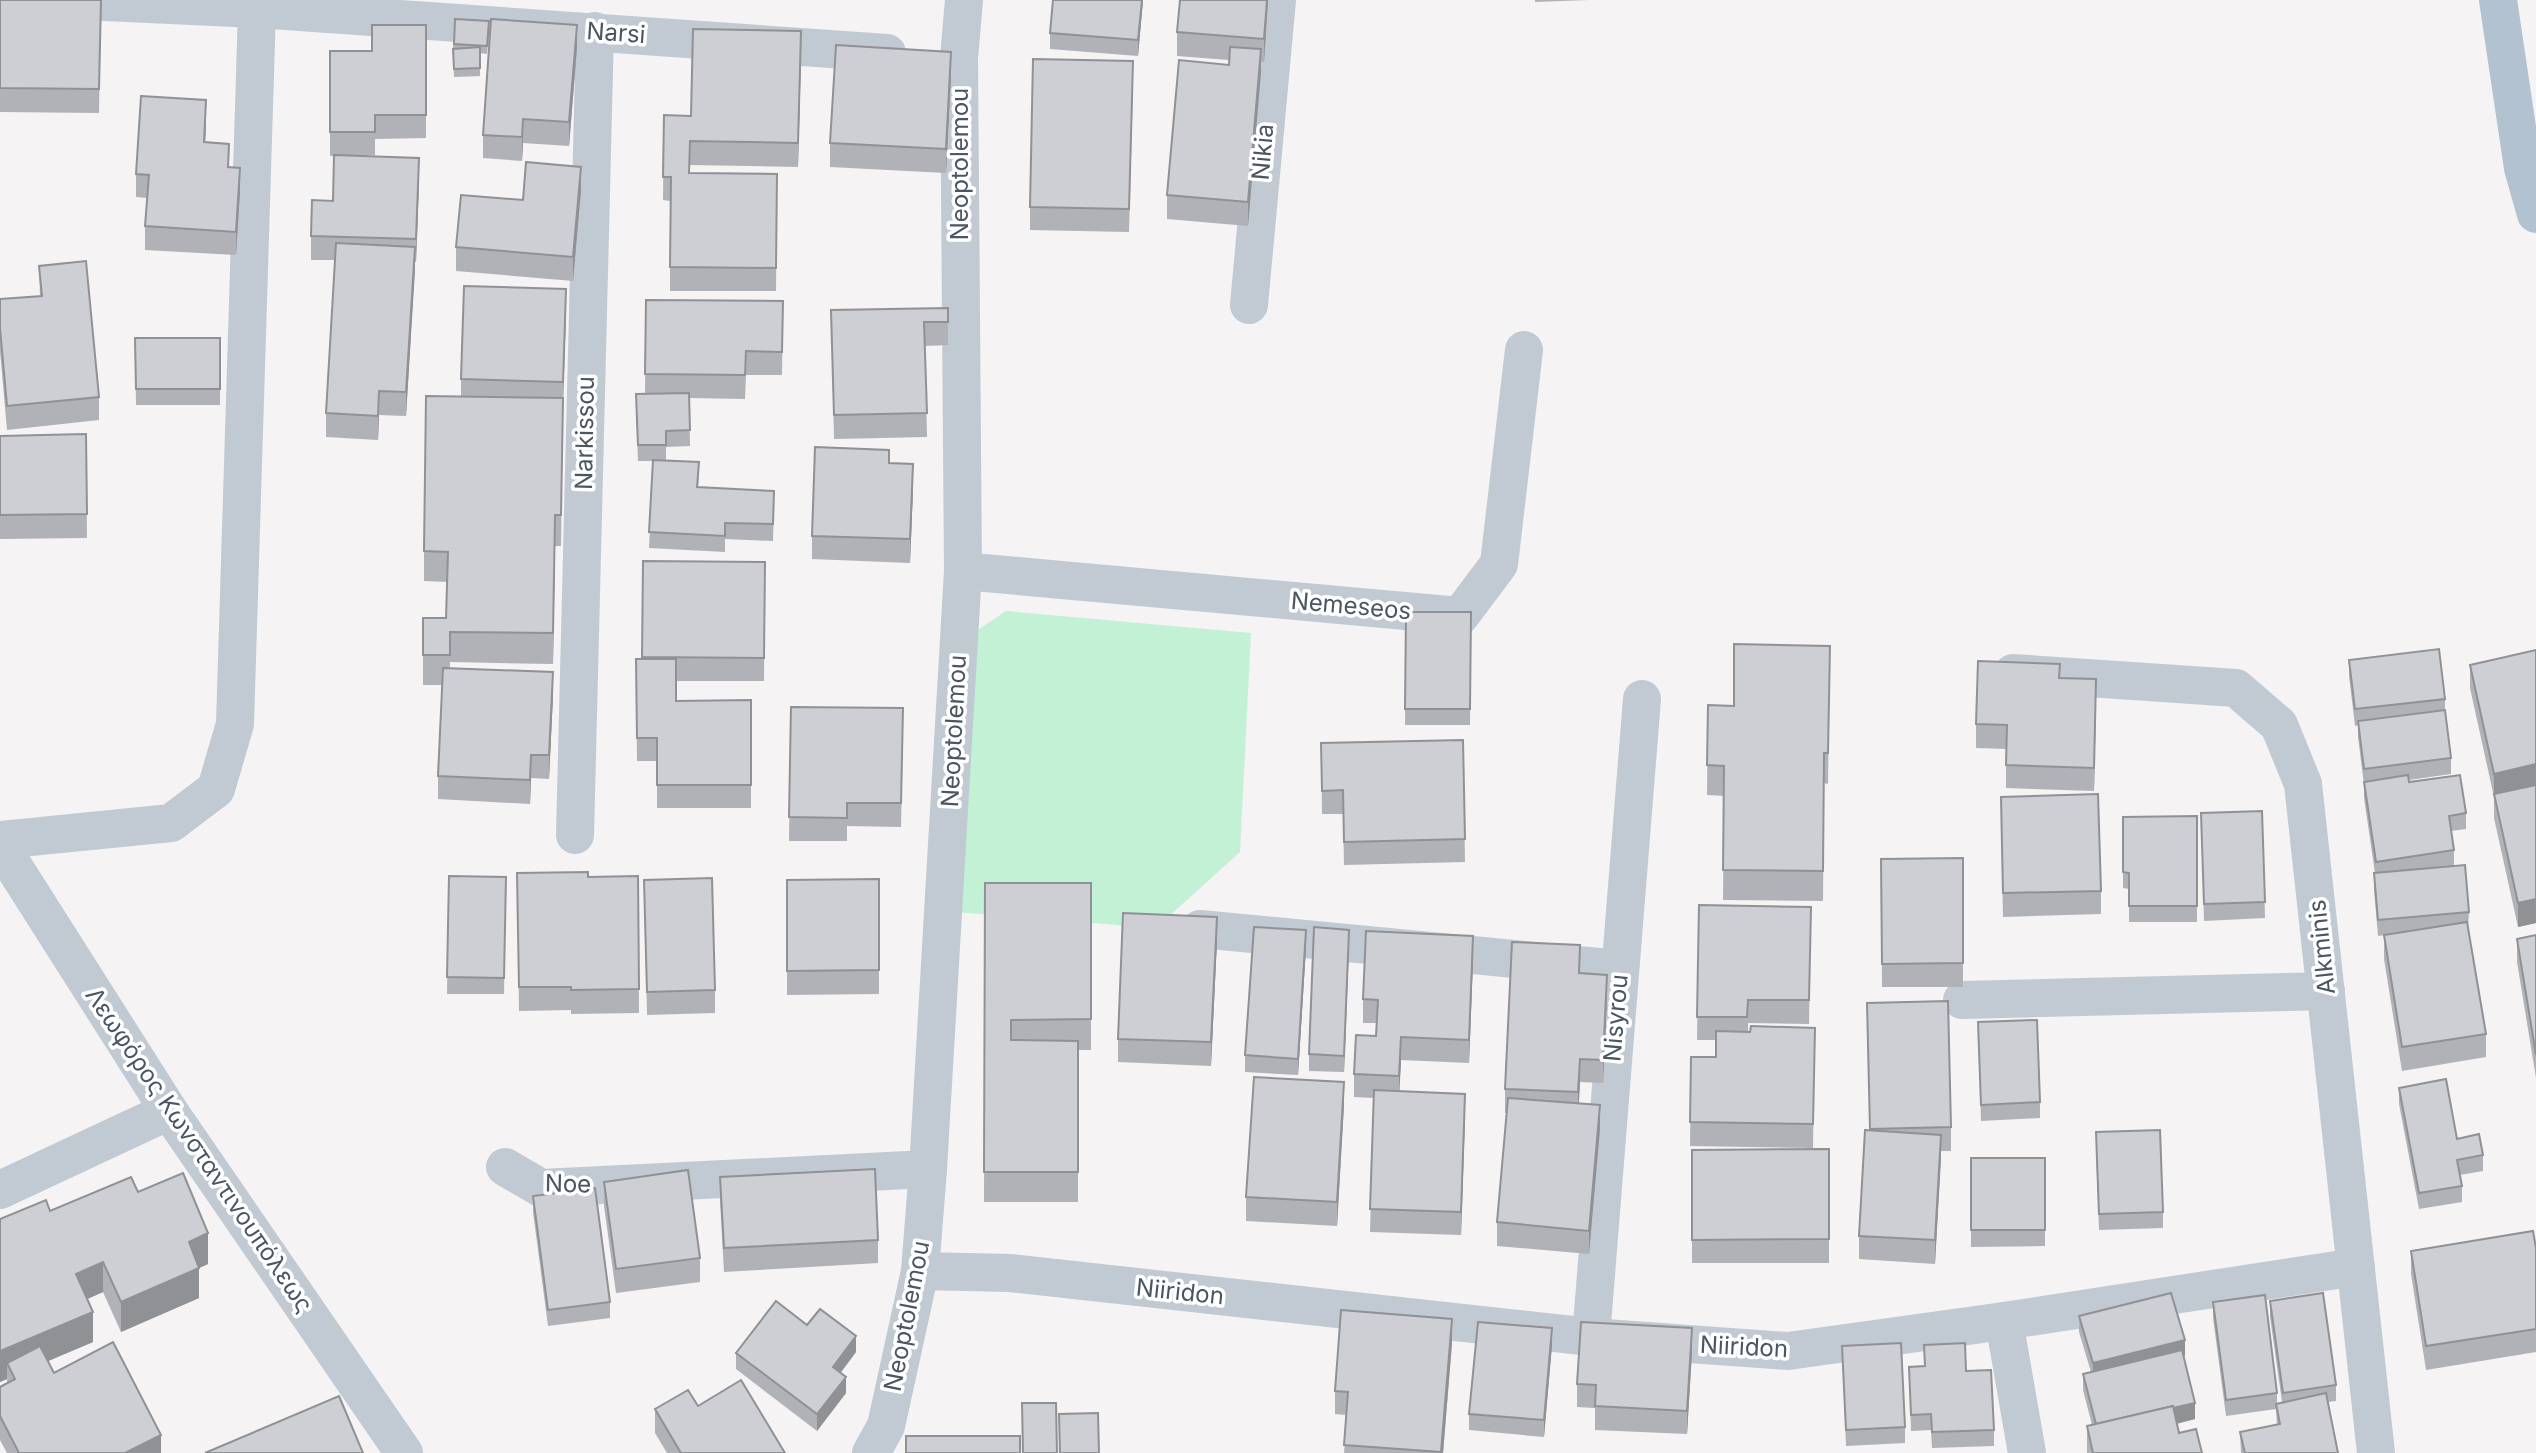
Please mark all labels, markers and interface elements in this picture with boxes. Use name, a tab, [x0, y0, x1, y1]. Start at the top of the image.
street label: Narsi	[586, 16, 647, 49]
street label: Neoptolemou	[945, 88, 974, 240]
street label: Nikia	[1246, 123, 1279, 181]
street label: Narkissou	[569, 376, 600, 490]
street label: Nemeseos	[1290, 586, 1412, 625]
street label: Neoptolemou	[935, 654, 972, 808]
street label: Alkminis	[2302, 898, 2341, 996]
street label: Nisyrou	[1597, 973, 1634, 1063]
street label: Λεωφόρος Κωνσταντινουπόλεως	[80, 982, 319, 1318]
street label: Noe	[545, 1169, 591, 1198]
street label: Neoptolemou	[878, 1238, 935, 1394]
street label: Niiridon	[1135, 1272, 1225, 1311]
street label: Niiridon	[1699, 1330, 1789, 1363]

